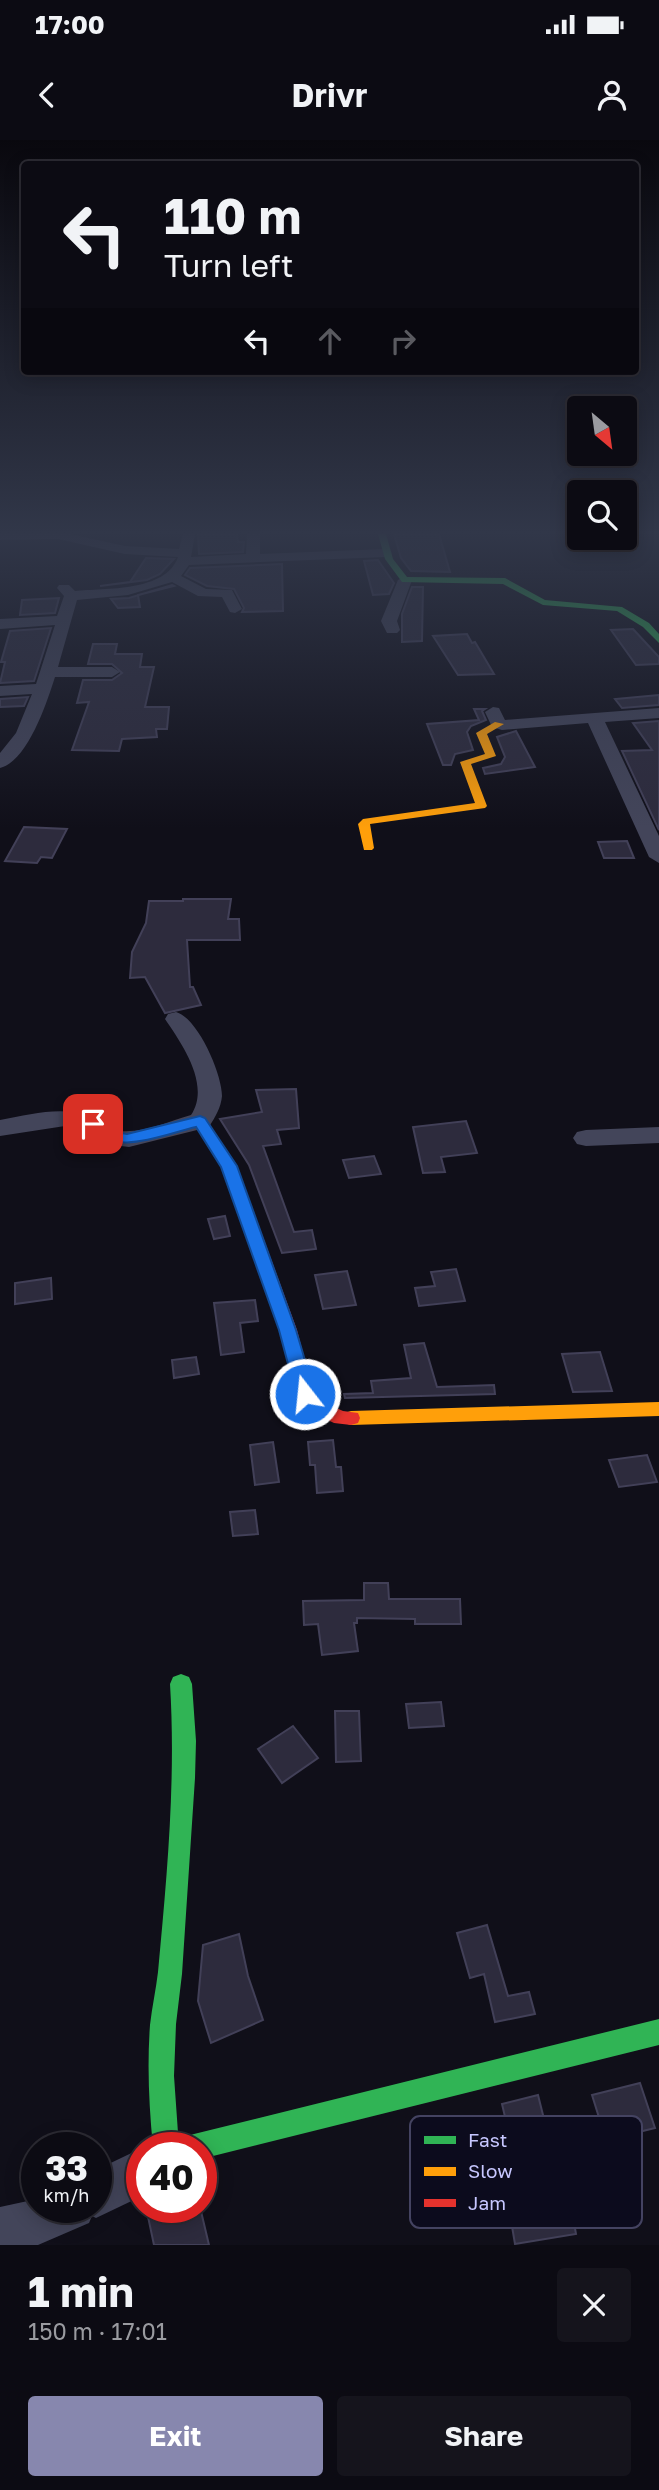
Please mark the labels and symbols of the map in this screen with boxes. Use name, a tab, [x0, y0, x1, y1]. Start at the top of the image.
north arrow	[567, 396, 637, 466]
pin	[63, 1094, 123, 1154]
position arrow	[268, 1357, 342, 1431]
legend	[410, 2116, 642, 2228]
text: Fast	[468, 2128, 507, 2151]
speed limit sign: 40	[126, 2132, 217, 2223]
text: Slow	[468, 2159, 513, 2182]
text: Jam	[468, 2191, 506, 2214]

